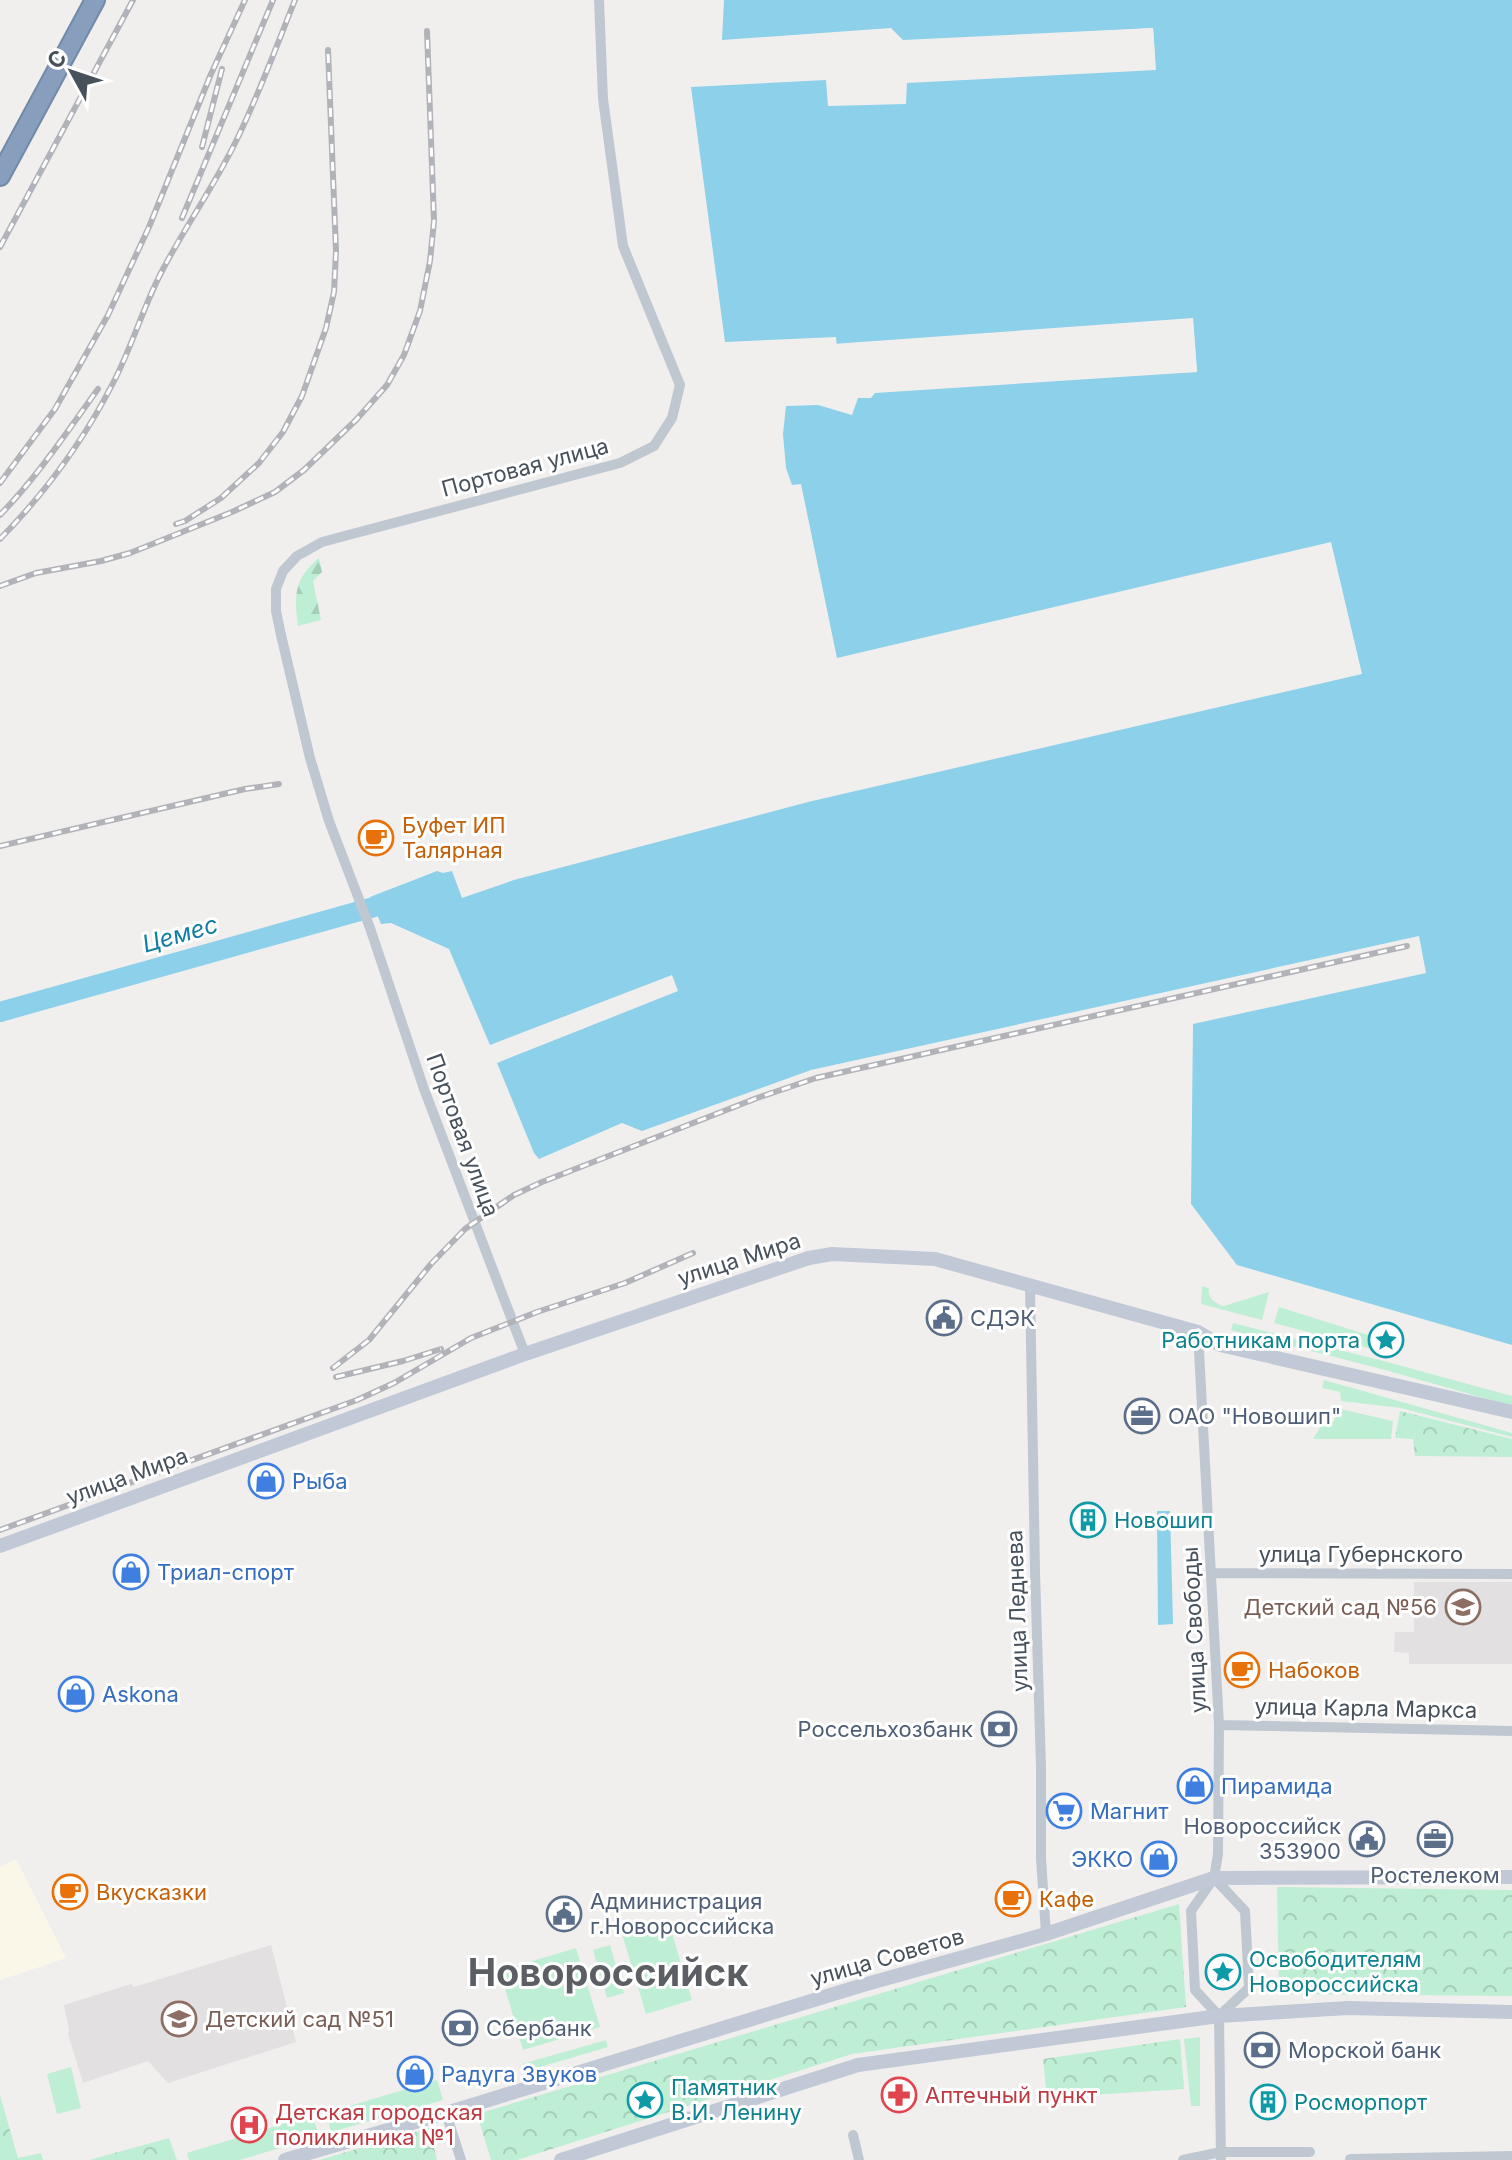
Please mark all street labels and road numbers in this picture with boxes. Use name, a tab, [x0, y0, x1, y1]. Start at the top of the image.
street label: Портовая улица	[439, 432, 611, 502]
street label: Портовая улица	[421, 1050, 505, 1220]
street label: улица Мира	[674, 1227, 804, 1291]
street label: улица Мира	[63, 1442, 191, 1510]
street label: улица Леднева	[1001, 1529, 1033, 1693]
street label: улица Губернского	[1259, 1541, 1463, 1567]
street label: улица Свободы	[1177, 1546, 1211, 1714]
street label: улица Карла Маркса	[1254, 1693, 1478, 1723]
street label: улица Советов	[807, 1923, 967, 1991]

